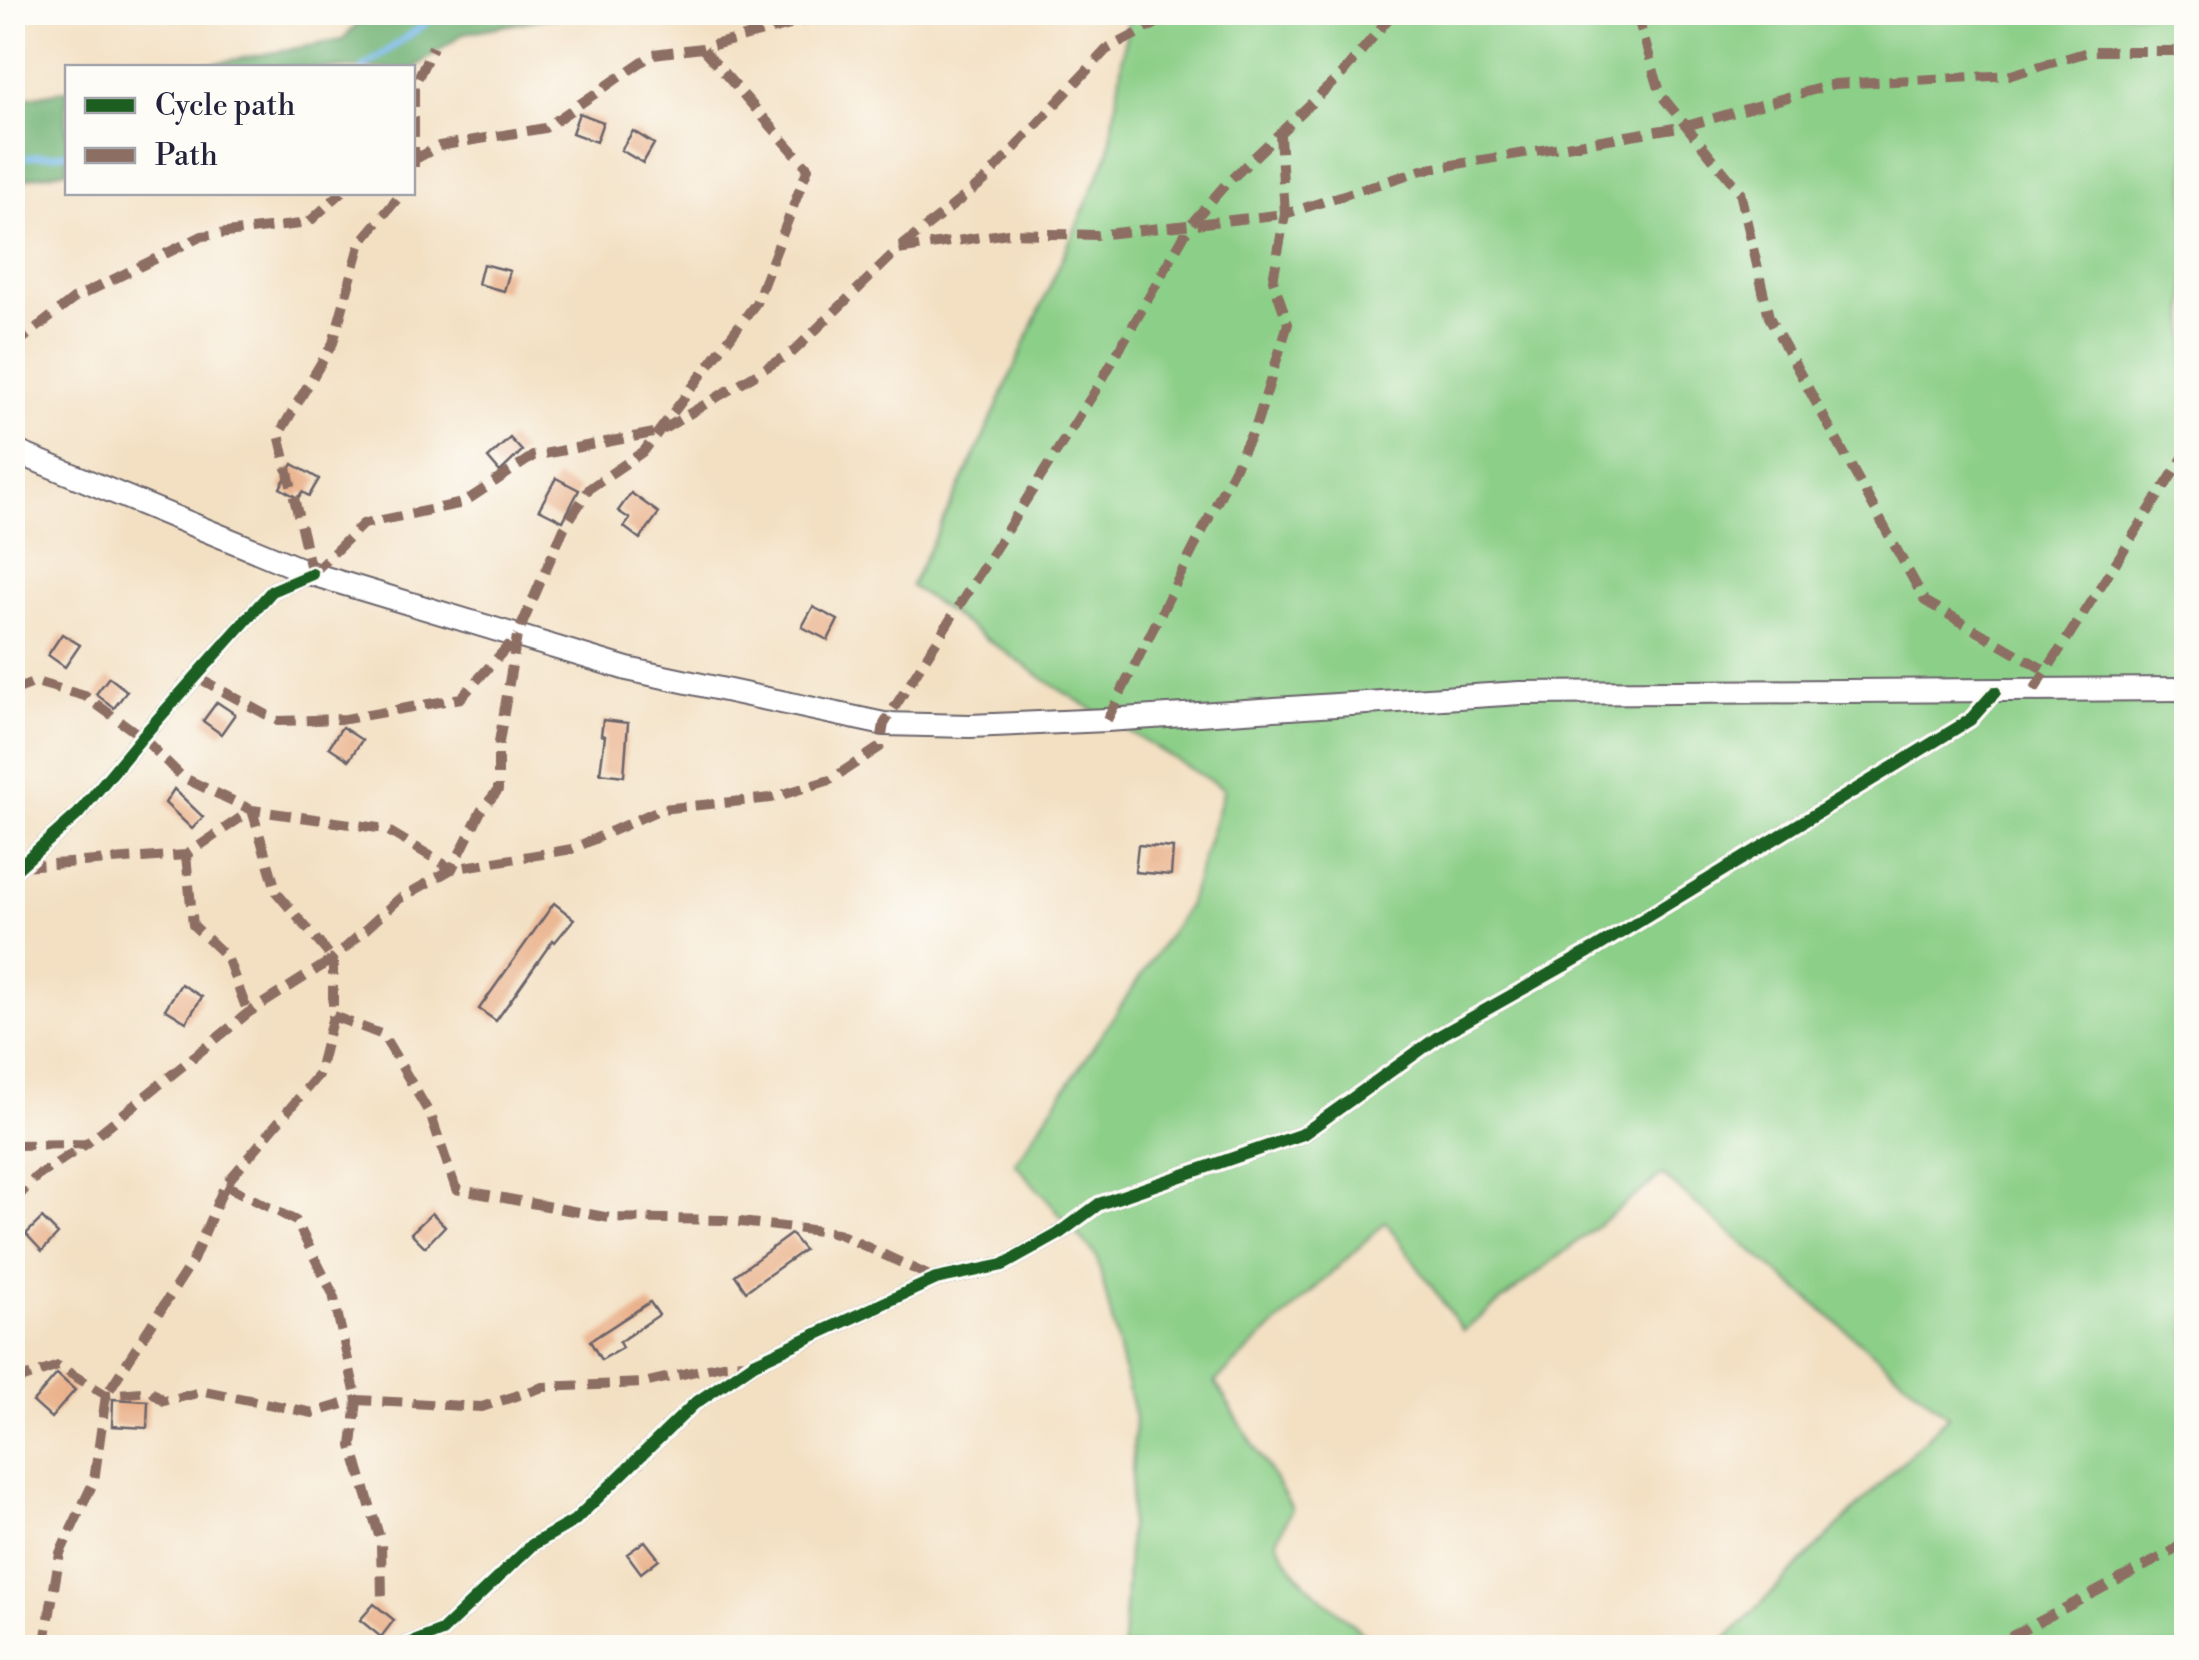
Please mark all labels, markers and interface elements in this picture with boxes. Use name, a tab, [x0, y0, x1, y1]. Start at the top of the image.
legend	[65, 65, 415, 195]
text: Cycle path	[155, 87, 295, 125]
text: Path	[155, 137, 218, 175]

